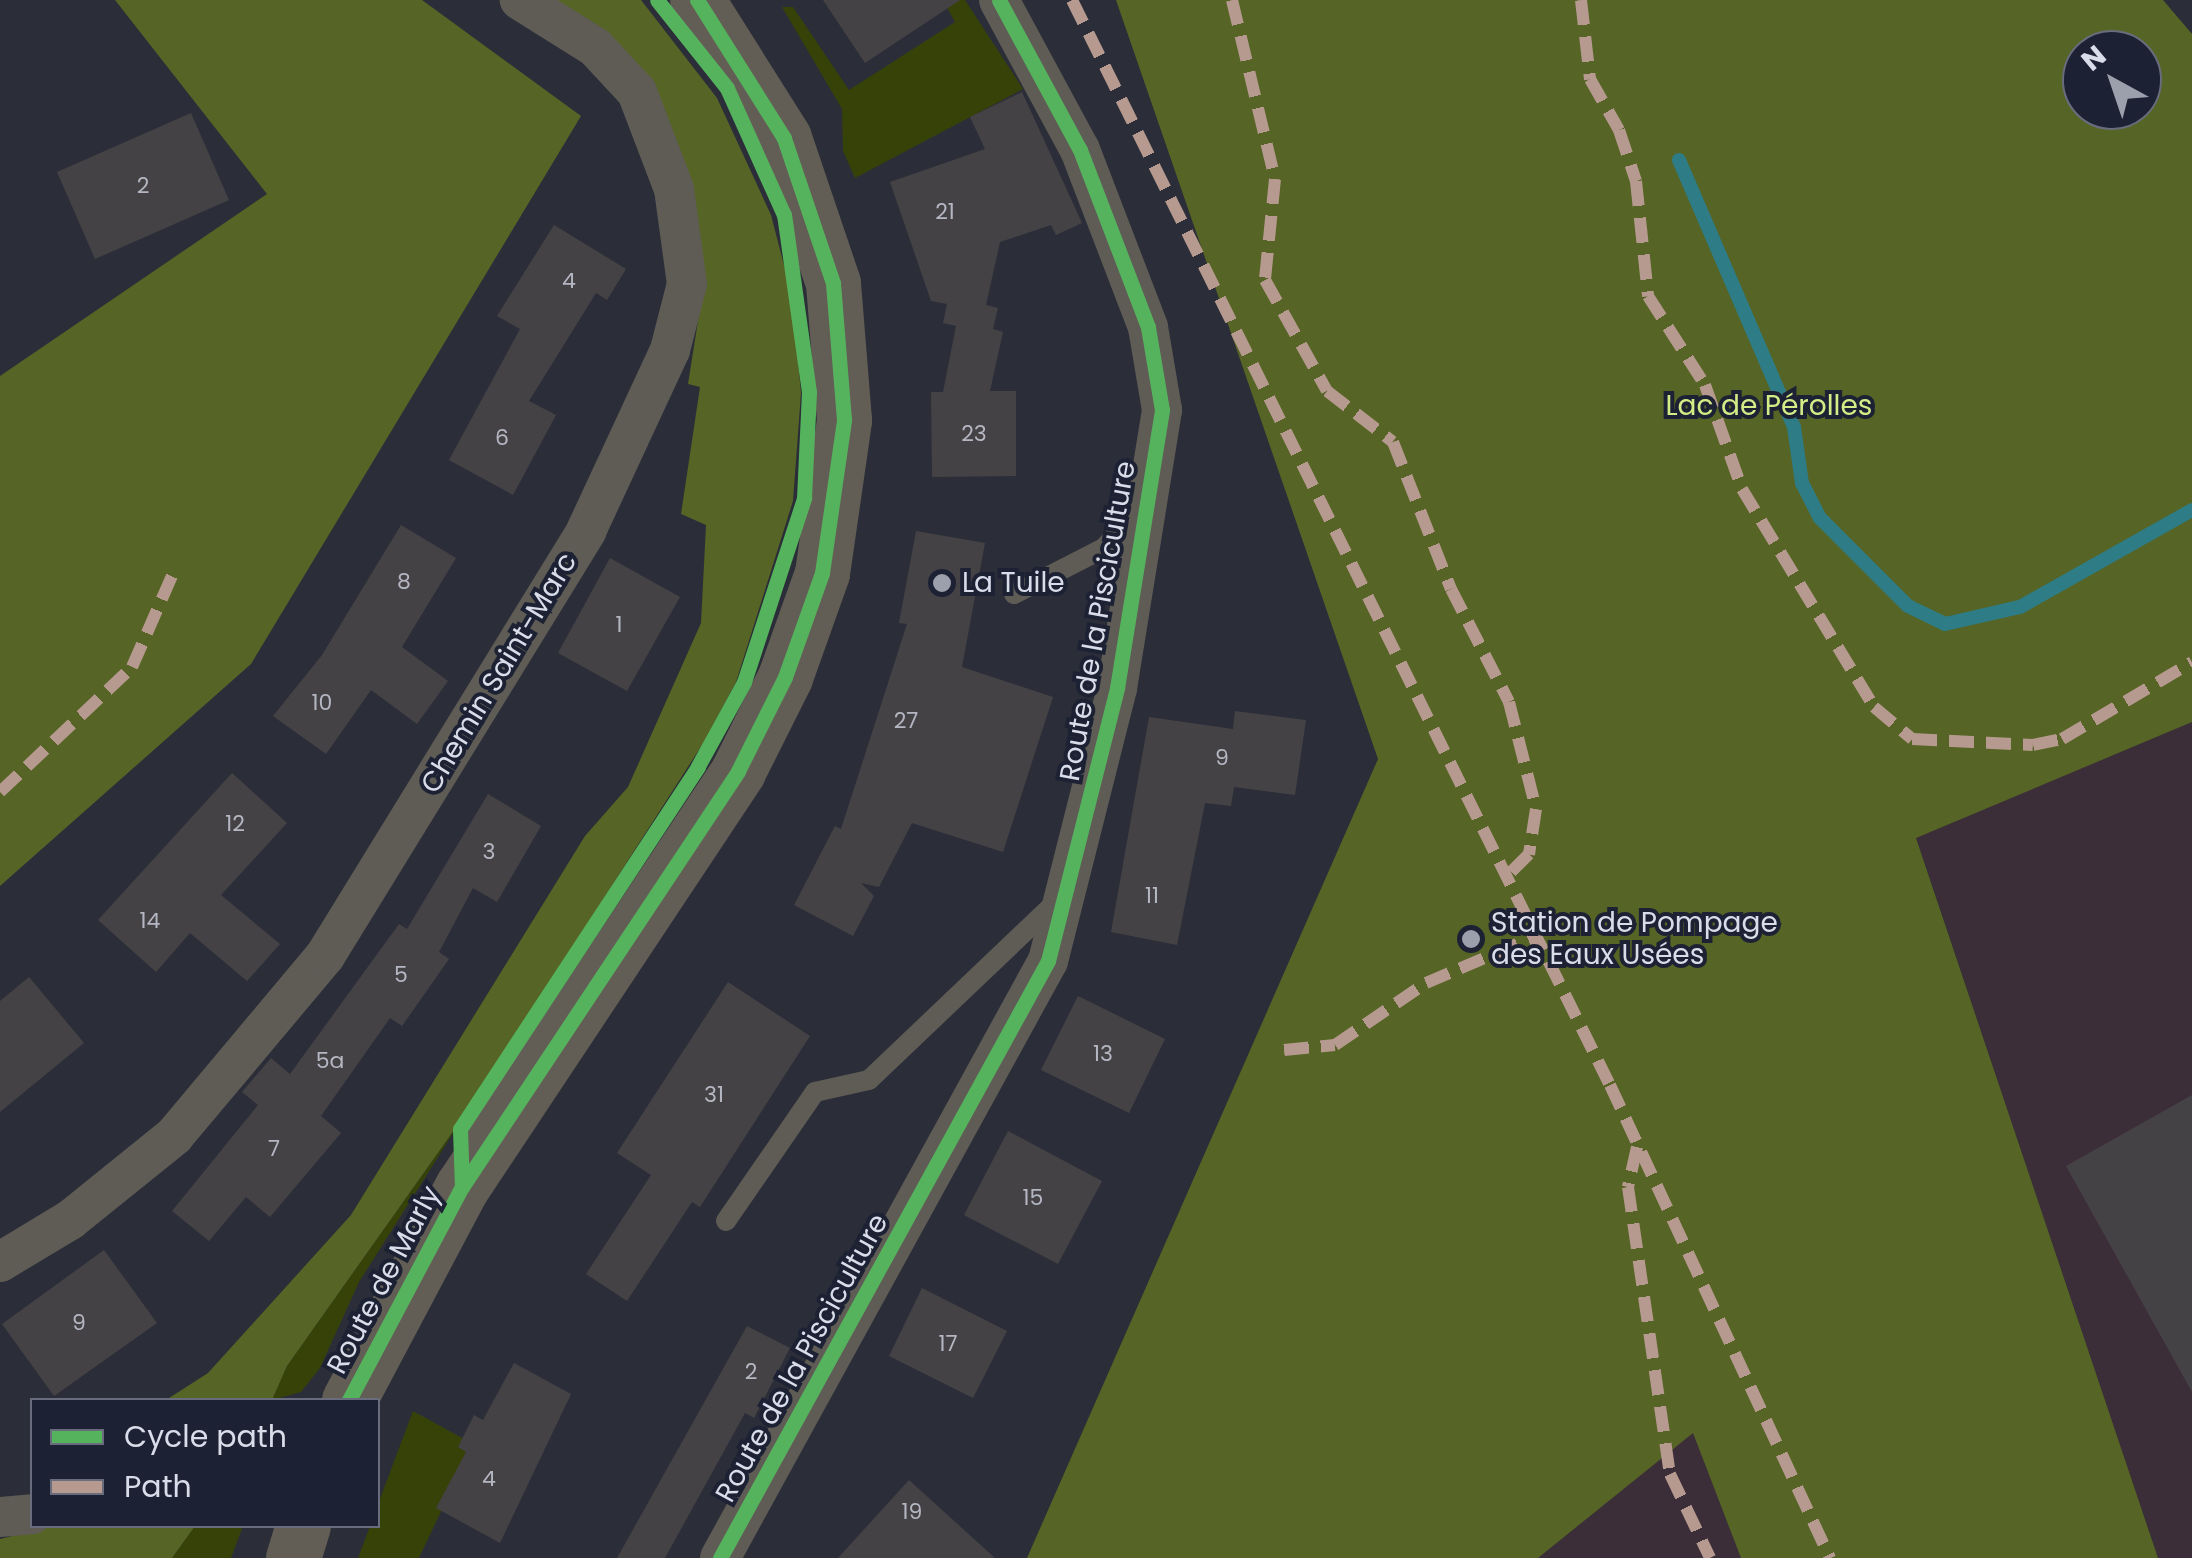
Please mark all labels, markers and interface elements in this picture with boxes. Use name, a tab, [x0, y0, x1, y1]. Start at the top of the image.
north arrow	[2062, 30, 2162, 130]
text: N	[2073, 36, 2114, 80]
house number: 2	[137, 173, 149, 199]
house number: 21	[935, 199, 955, 225]
house number: 4	[562, 268, 576, 294]
park label: Lac de Pérolles	[1666, 389, 1872, 423]
house number: 23	[961, 421, 987, 447]
house number: 6	[495, 425, 509, 451]
street label: Route de la Pisciculture	[1053, 458, 1143, 784]
street label: Chemin Saint-Marc	[414, 547, 584, 799]
place label: La Tuile	[962, 566, 1065, 600]
house number: 8	[397, 569, 411, 595]
marker: La Tuile	[931, 572, 953, 594]
house number: 1	[615, 612, 623, 638]
house number: 10	[312, 690, 332, 716]
house number: 27	[894, 708, 918, 734]
house number: 9	[1215, 745, 1229, 771]
house number: 12	[225, 811, 245, 837]
house number: 3	[483, 839, 495, 865]
house number: 11	[1145, 883, 1159, 909]
place label: Station de Pompage des Eaux Usées	[1491, 906, 1778, 972]
house number: 14	[140, 908, 160, 934]
marker: Station de Pompage des Eaux Usées	[1460, 928, 1482, 950]
house number: 5	[394, 962, 408, 988]
house number: 13	[1093, 1041, 1113, 1067]
house number: 5a	[316, 1048, 344, 1074]
house number: 31	[704, 1082, 724, 1108]
house number: 7	[268, 1136, 280, 1162]
street label: Route de Marly	[320, 1180, 448, 1380]
house number: 15	[1023, 1185, 1043, 1211]
street label: Route de la Pisciculture	[709, 1208, 895, 1508]
house number: 9	[72, 1310, 86, 1336]
house number: 17	[938, 1331, 958, 1357]
house number: 2	[745, 1359, 757, 1385]
legend	[30, 1398, 380, 1528]
text: Cycle path	[124, 1415, 287, 1458]
text: Path	[124, 1465, 192, 1508]
house number: 4	[482, 1466, 496, 1492]
house number: 19	[902, 1499, 922, 1525]

